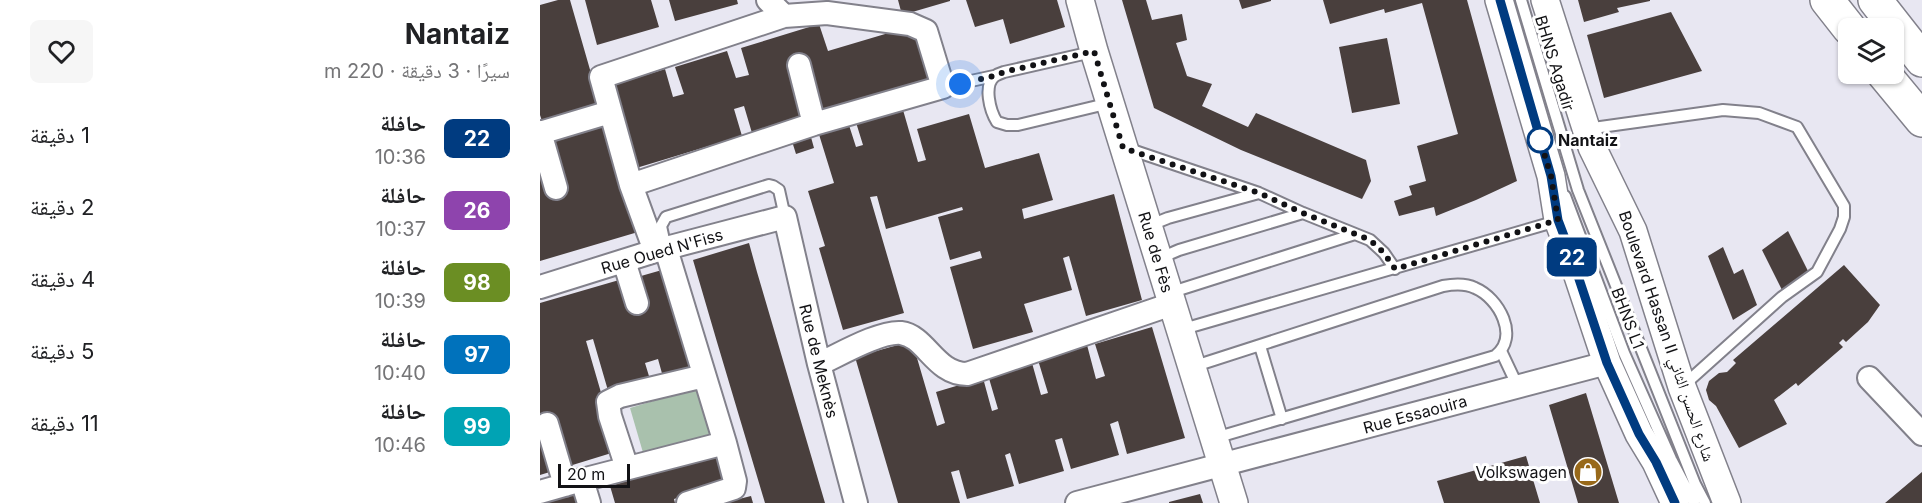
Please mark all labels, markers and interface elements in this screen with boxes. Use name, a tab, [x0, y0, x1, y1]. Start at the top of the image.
street label: BHNS Agadir	[1531, 13, 1579, 113]
text: Nantaiz	[405, 17, 510, 51]
map controls	[1838, 18, 1904, 84]
button: layers	[1838, 18, 1904, 84]
button: heart	[30, 20, 93, 83]
text: سيرًا · 3 دقيقة · 220 m	[324, 59, 510, 83]
your location	[945, 69, 975, 99]
text: حافلة	[380, 110, 426, 136]
text: 1 دقيقة	[30, 122, 90, 148]
text: 22	[464, 126, 490, 151]
marker: Nantaiz	[1527, 127, 1553, 153]
place label: Nantaiz	[1558, 130, 1618, 150]
text: 10:36	[375, 145, 426, 169]
text: حافلة	[380, 182, 426, 208]
text: 2 دقيقة	[30, 194, 94, 220]
text: 26	[464, 198, 490, 223]
street label: Boulevard Hassan II شارع الحسن الثاني	[1612, 208, 1719, 465]
street label: Rue de Fès	[1134, 209, 1178, 295]
text: 10:37	[376, 217, 426, 241]
street label: Rue Oued N'Fiss	[599, 224, 725, 278]
line badge: 22	[1545, 238, 1599, 276]
text: 22	[1559, 245, 1585, 270]
text: حافلة	[380, 254, 426, 280]
text: 4 دقيقة	[30, 266, 95, 292]
text: 98	[463, 270, 491, 295]
street label: BHNS L1	[1607, 285, 1649, 351]
text: 10:39	[375, 289, 426, 313]
street label: Rue de Meknès	[795, 302, 843, 420]
text: حافلة	[380, 326, 426, 352]
text: 5 دقيقة	[30, 338, 94, 364]
text: 97	[464, 342, 490, 367]
text: 10:40	[374, 361, 426, 385]
street label: Rue Essaouira	[1361, 390, 1469, 438]
text: حافلة	[380, 398, 426, 424]
text: 11 دقيقة	[30, 410, 99, 436]
text: 99	[463, 414, 491, 439]
text: 10:46	[374, 433, 426, 457]
shop icon: Volkswagen	[1572, 456, 1604, 488]
scale bar	[558, 461, 630, 488]
place label: Volkswagen	[1475, 462, 1567, 482]
text: 20 m	[567, 464, 605, 484]

